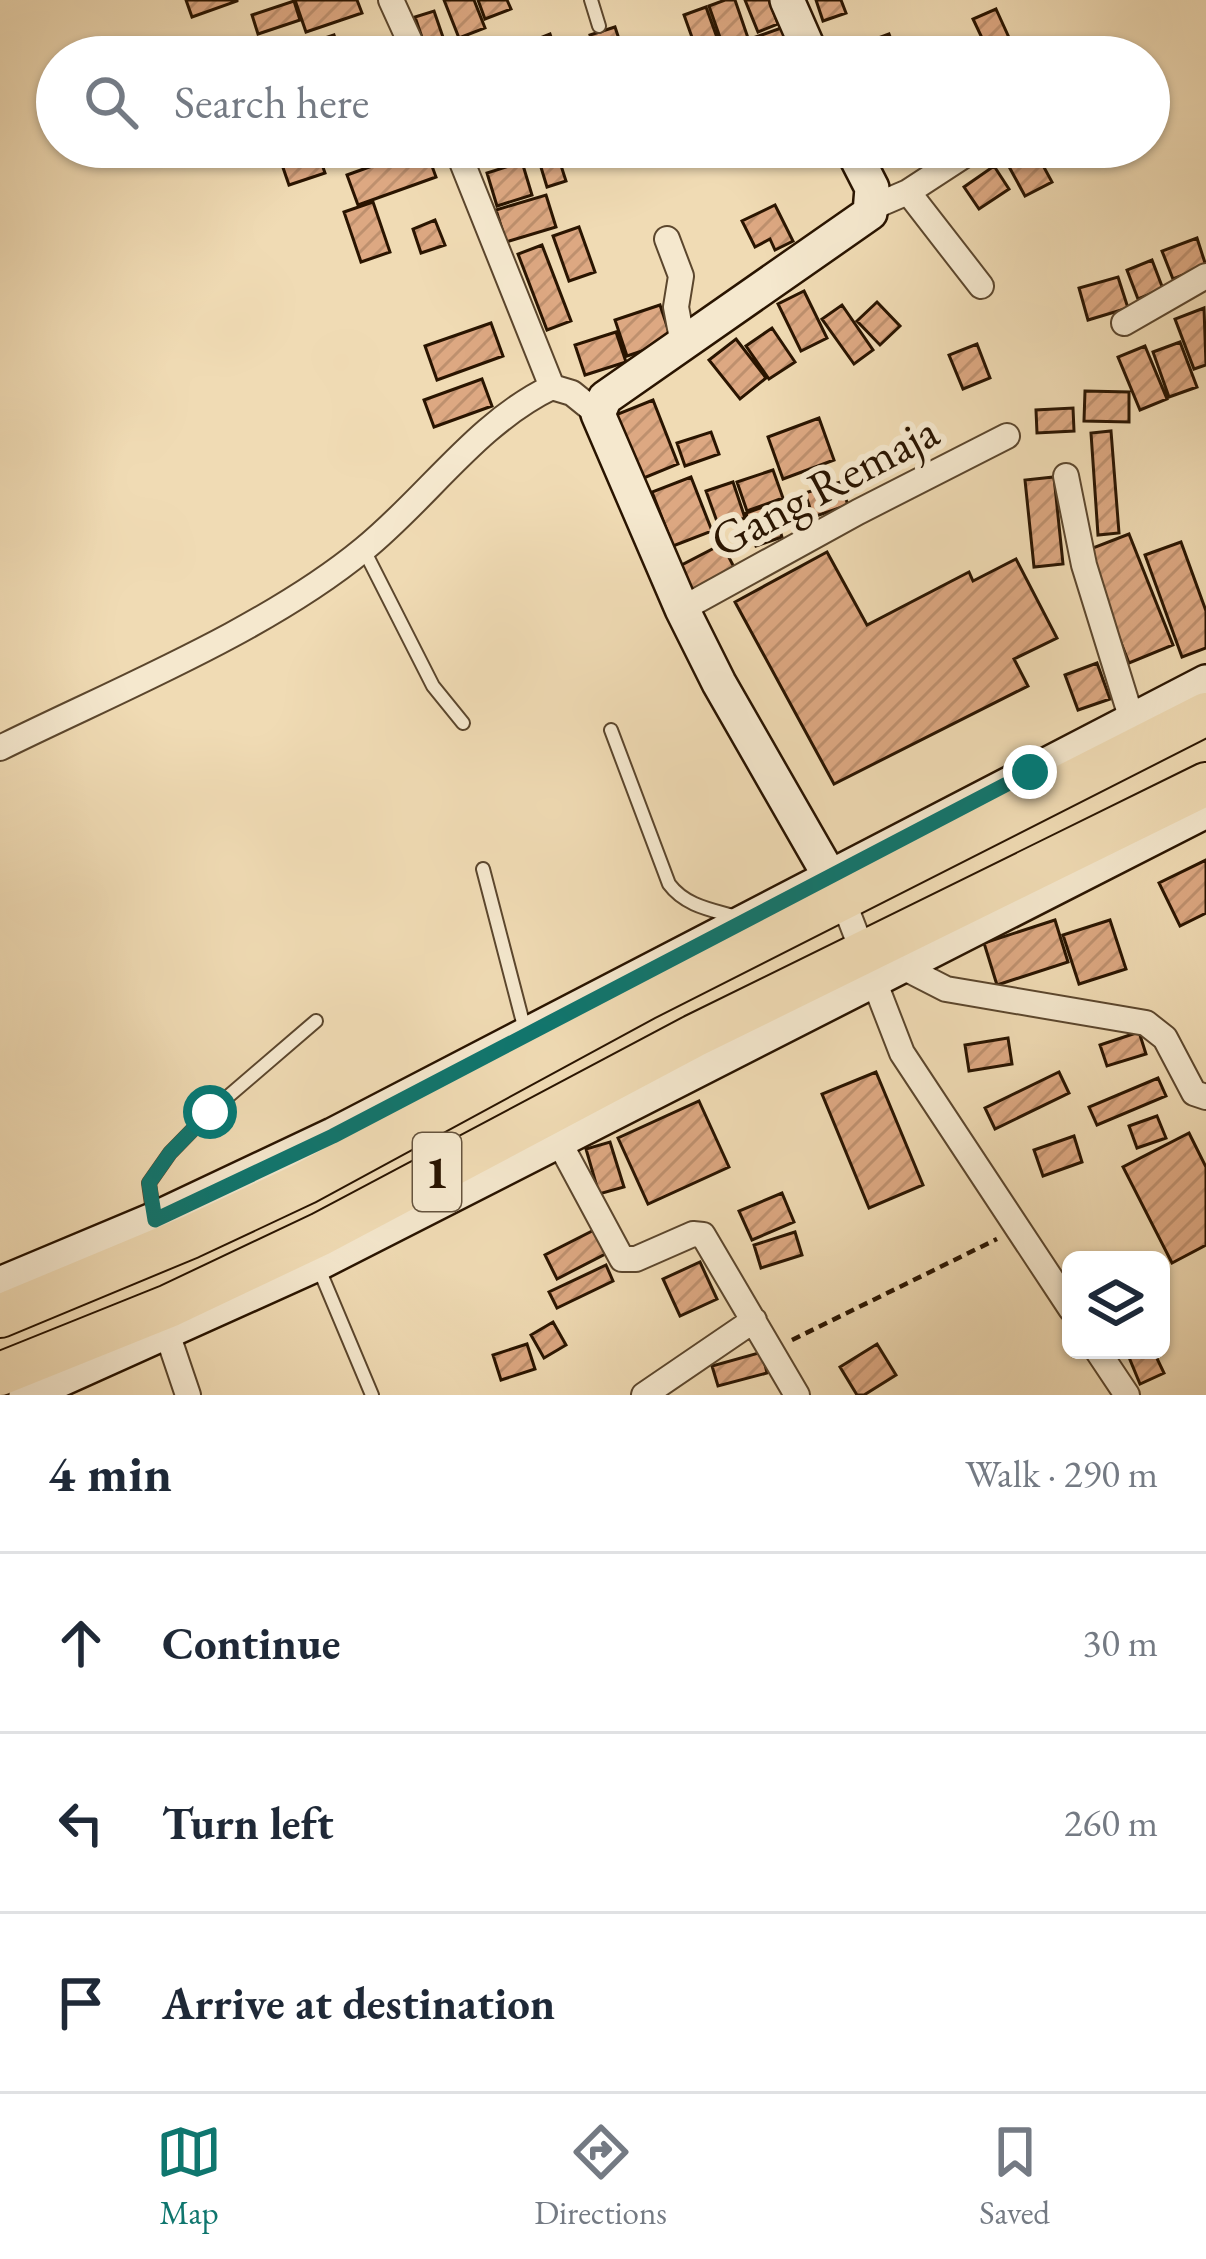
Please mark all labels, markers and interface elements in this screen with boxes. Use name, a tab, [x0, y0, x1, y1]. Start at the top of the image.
search box	[36, 36, 1170, 168]
icon: search	[78, 69, 144, 135]
text: Search here	[174, 73, 369, 131]
street label: Gang Remaja	[700, 399, 949, 571]
route end	[1003, 745, 1057, 799]
route start	[183, 1085, 237, 1139]
road number: 1	[413, 1133, 461, 1211]
map controls	[1062, 1251, 1170, 1359]
button: layers	[1062, 1251, 1170, 1359]
text: 4 min	[48, 1440, 172, 1506]
text: Walk · 290 m	[965, 1448, 1158, 1499]
icon: ahead	[48, 1610, 114, 1676]
text: Continue	[162, 1614, 340, 1672]
text: 30 m	[1082, 1617, 1158, 1668]
icon: left	[48, 1790, 114, 1856]
text: Turn left	[162, 1794, 334, 1852]
text: 260 m	[1064, 1797, 1158, 1848]
icon: arrive	[48, 1970, 114, 2036]
text: Arrive at destination	[162, 1974, 555, 2032]
tab: Map	[156, 2119, 222, 2234]
tab: Directions	[534, 2119, 667, 2234]
tab: Saved	[979, 2119, 1050, 2234]

